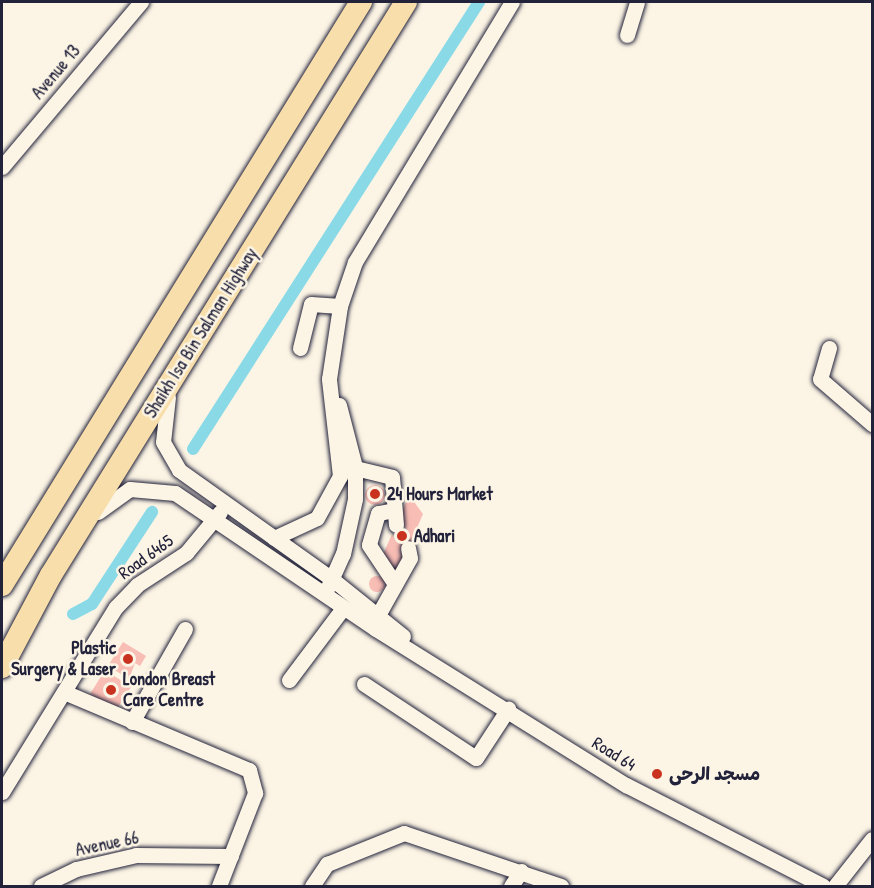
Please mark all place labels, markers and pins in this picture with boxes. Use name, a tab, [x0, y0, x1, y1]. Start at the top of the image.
place label: 24 Hours Market	[387, 483, 493, 505]
marker: 24 Hours Market	[368, 487, 382, 501]
place label: Adhari	[414, 525, 455, 547]
marker: Adhari	[395, 529, 409, 543]
place label: Plastic Surgery & Laser	[11, 638, 116, 680]
marker: Plastic Surgery & Laser	[121, 652, 135, 666]
place label: London Breast Care Centre	[123, 669, 215, 712]
marker: London Breast Care Centre	[104, 683, 118, 697]
place label: مسجد الرحى	[669, 763, 760, 785]
marker: مسجد الرحى	[650, 767, 664, 781]

